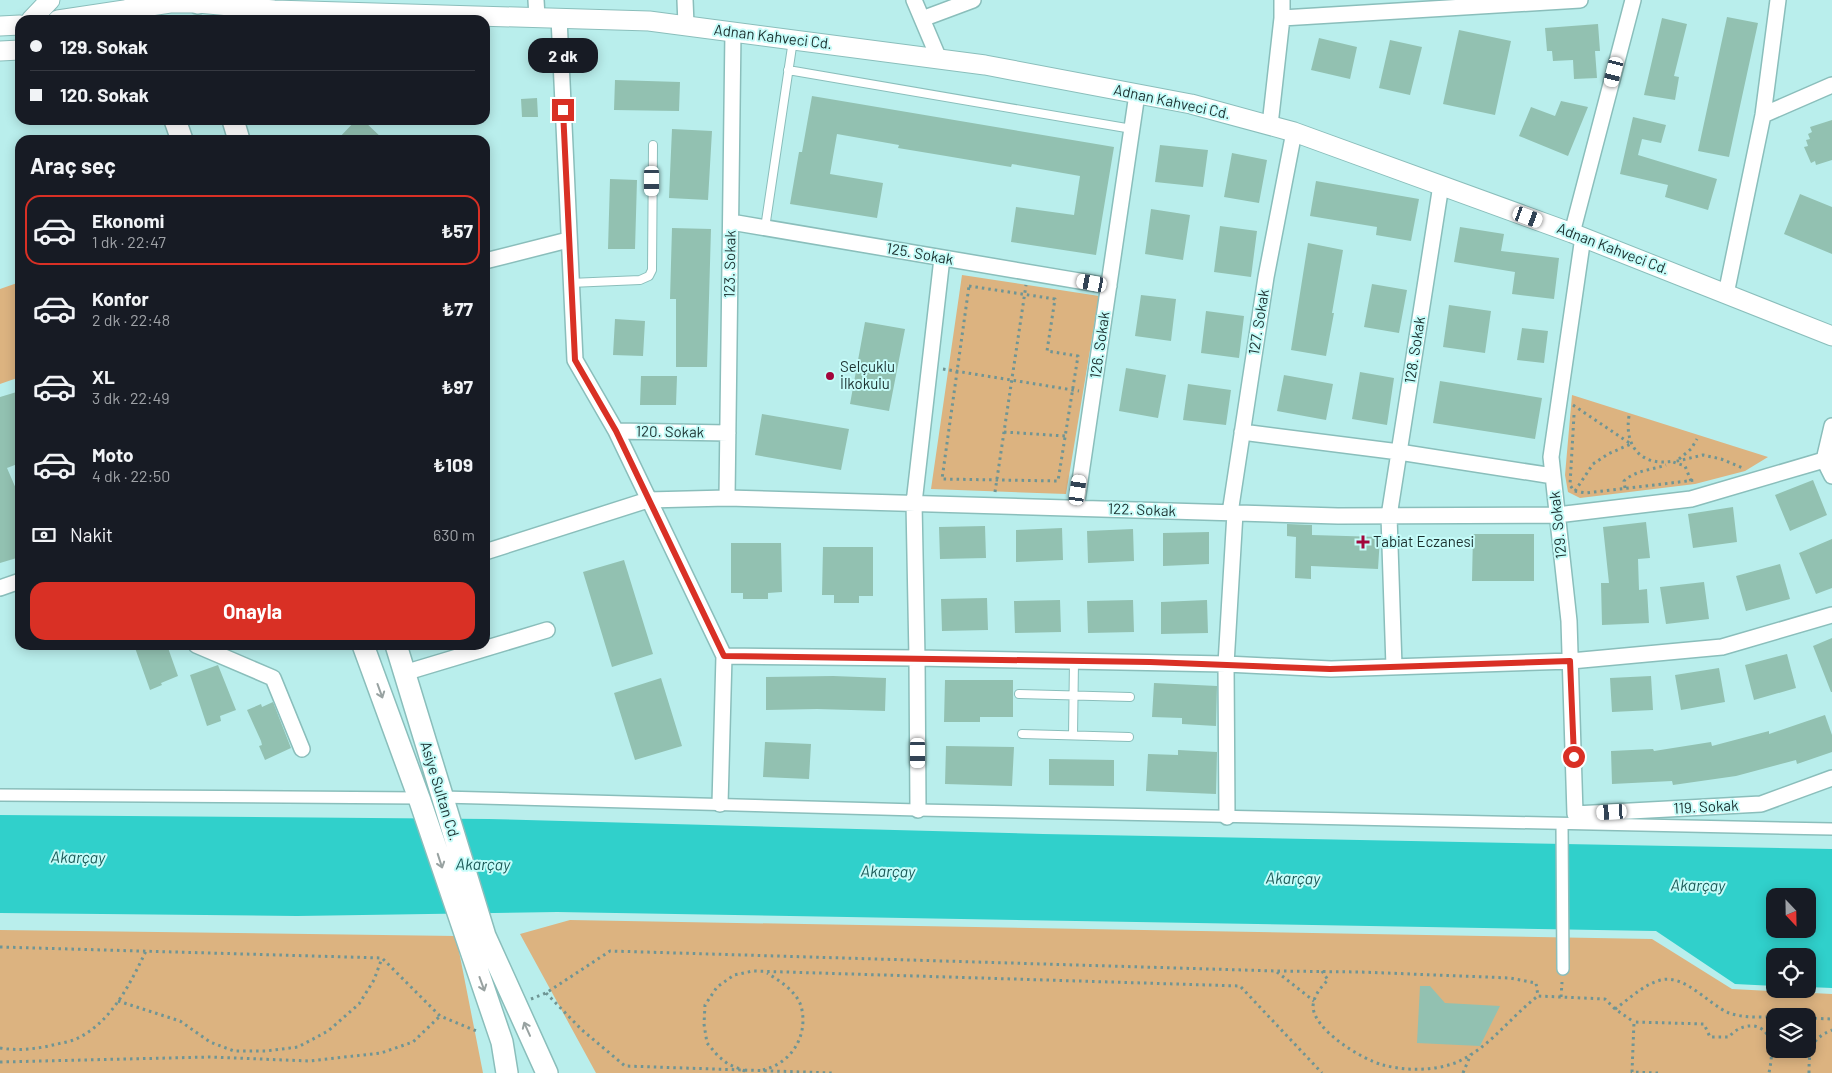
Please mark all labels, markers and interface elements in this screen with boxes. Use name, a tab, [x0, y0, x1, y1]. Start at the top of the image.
street label: Adnan Kahveci Cd.	[713, 20, 833, 52]
text: 129. Sokak	[60, 35, 148, 58]
callout: 2 dk	[528, 38, 598, 72]
text: 2 dk	[548, 46, 578, 65]
car	[1603, 56, 1624, 88]
street label: Adnan Kahveci Cd.	[1112, 80, 1232, 122]
text: 120. Sokak	[60, 83, 149, 106]
route end	[552, 99, 574, 121]
text: Araç seç	[30, 152, 116, 178]
car	[644, 166, 659, 196]
car	[1511, 205, 1544, 229]
icon: car	[32, 208, 77, 253]
text: Ekonomi	[92, 209, 164, 232]
street label: Adnan Kahveci Cd.	[1555, 218, 1672, 278]
text: ₺57	[441, 219, 473, 242]
street label: 123. Sokak	[719, 230, 739, 298]
text: 1 dk · 22:47	[92, 232, 166, 251]
street label: 125. Sokak	[885, 238, 956, 268]
car	[1075, 273, 1108, 293]
icon: car	[32, 286, 77, 331]
text: Konfor	[92, 287, 149, 310]
street label: 127. Sokak	[1244, 287, 1272, 356]
text: ₺77	[442, 297, 473, 320]
text: 2 dk · 22:48	[92, 310, 170, 329]
street label: 126. Sokak	[1085, 310, 1113, 380]
street label: 128. Sokak	[1400, 314, 1428, 385]
place label: Selçuklu İlkokulu	[840, 357, 895, 392]
icon: car	[32, 364, 77, 409]
text: XL	[92, 365, 115, 388]
marker: Selçuklu İlkokulu	[824, 370, 836, 382]
text: ₺97	[441, 375, 473, 398]
text: 3 dk · 22:49	[92, 388, 170, 407]
street label: 120. Sokak	[636, 421, 705, 441]
icon: car	[32, 442, 77, 487]
text: Moto	[92, 443, 134, 466]
text: ₺109	[433, 453, 473, 476]
text: 4 dk · 22:50	[92, 466, 170, 485]
car	[1068, 474, 1087, 506]
street label: 129. Sokak	[1544, 490, 1569, 560]
street label: 122. Sokak	[1108, 499, 1177, 519]
icon: cash	[30, 521, 58, 549]
text: Nakit	[70, 523, 113, 546]
text: 630 m	[433, 525, 475, 544]
place label: Tabiat Eczanesi	[1373, 532, 1474, 550]
marker: Tabiat Eczanesi	[1357, 536, 1369, 548]
button: Onayla	[30, 582, 475, 640]
one-way arrow	[376, 683, 385, 698]
car	[910, 738, 925, 768]
street label: Asiye Sultan Cd.	[417, 739, 465, 843]
route start	[1563, 746, 1585, 768]
street label: 119. Sokak	[1673, 795, 1739, 817]
car	[1596, 804, 1627, 820]
water label: Akarçay	[50, 847, 106, 866]
one-way arrow	[436, 852, 445, 868]
water label: Akarçay	[455, 854, 511, 873]
water label: Akarçay	[860, 861, 916, 880]
water label: Akarçay	[1265, 868, 1321, 887]
water label: Akarçay	[1670, 875, 1726, 894]
north arrow	[1766, 888, 1816, 938]
map controls	[1766, 888, 1816, 1058]
button: locate	[1766, 948, 1816, 998]
one-way arrow	[478, 976, 487, 992]
button: layers	[1766, 1008, 1816, 1058]
one-way arrow	[522, 1022, 532, 1037]

